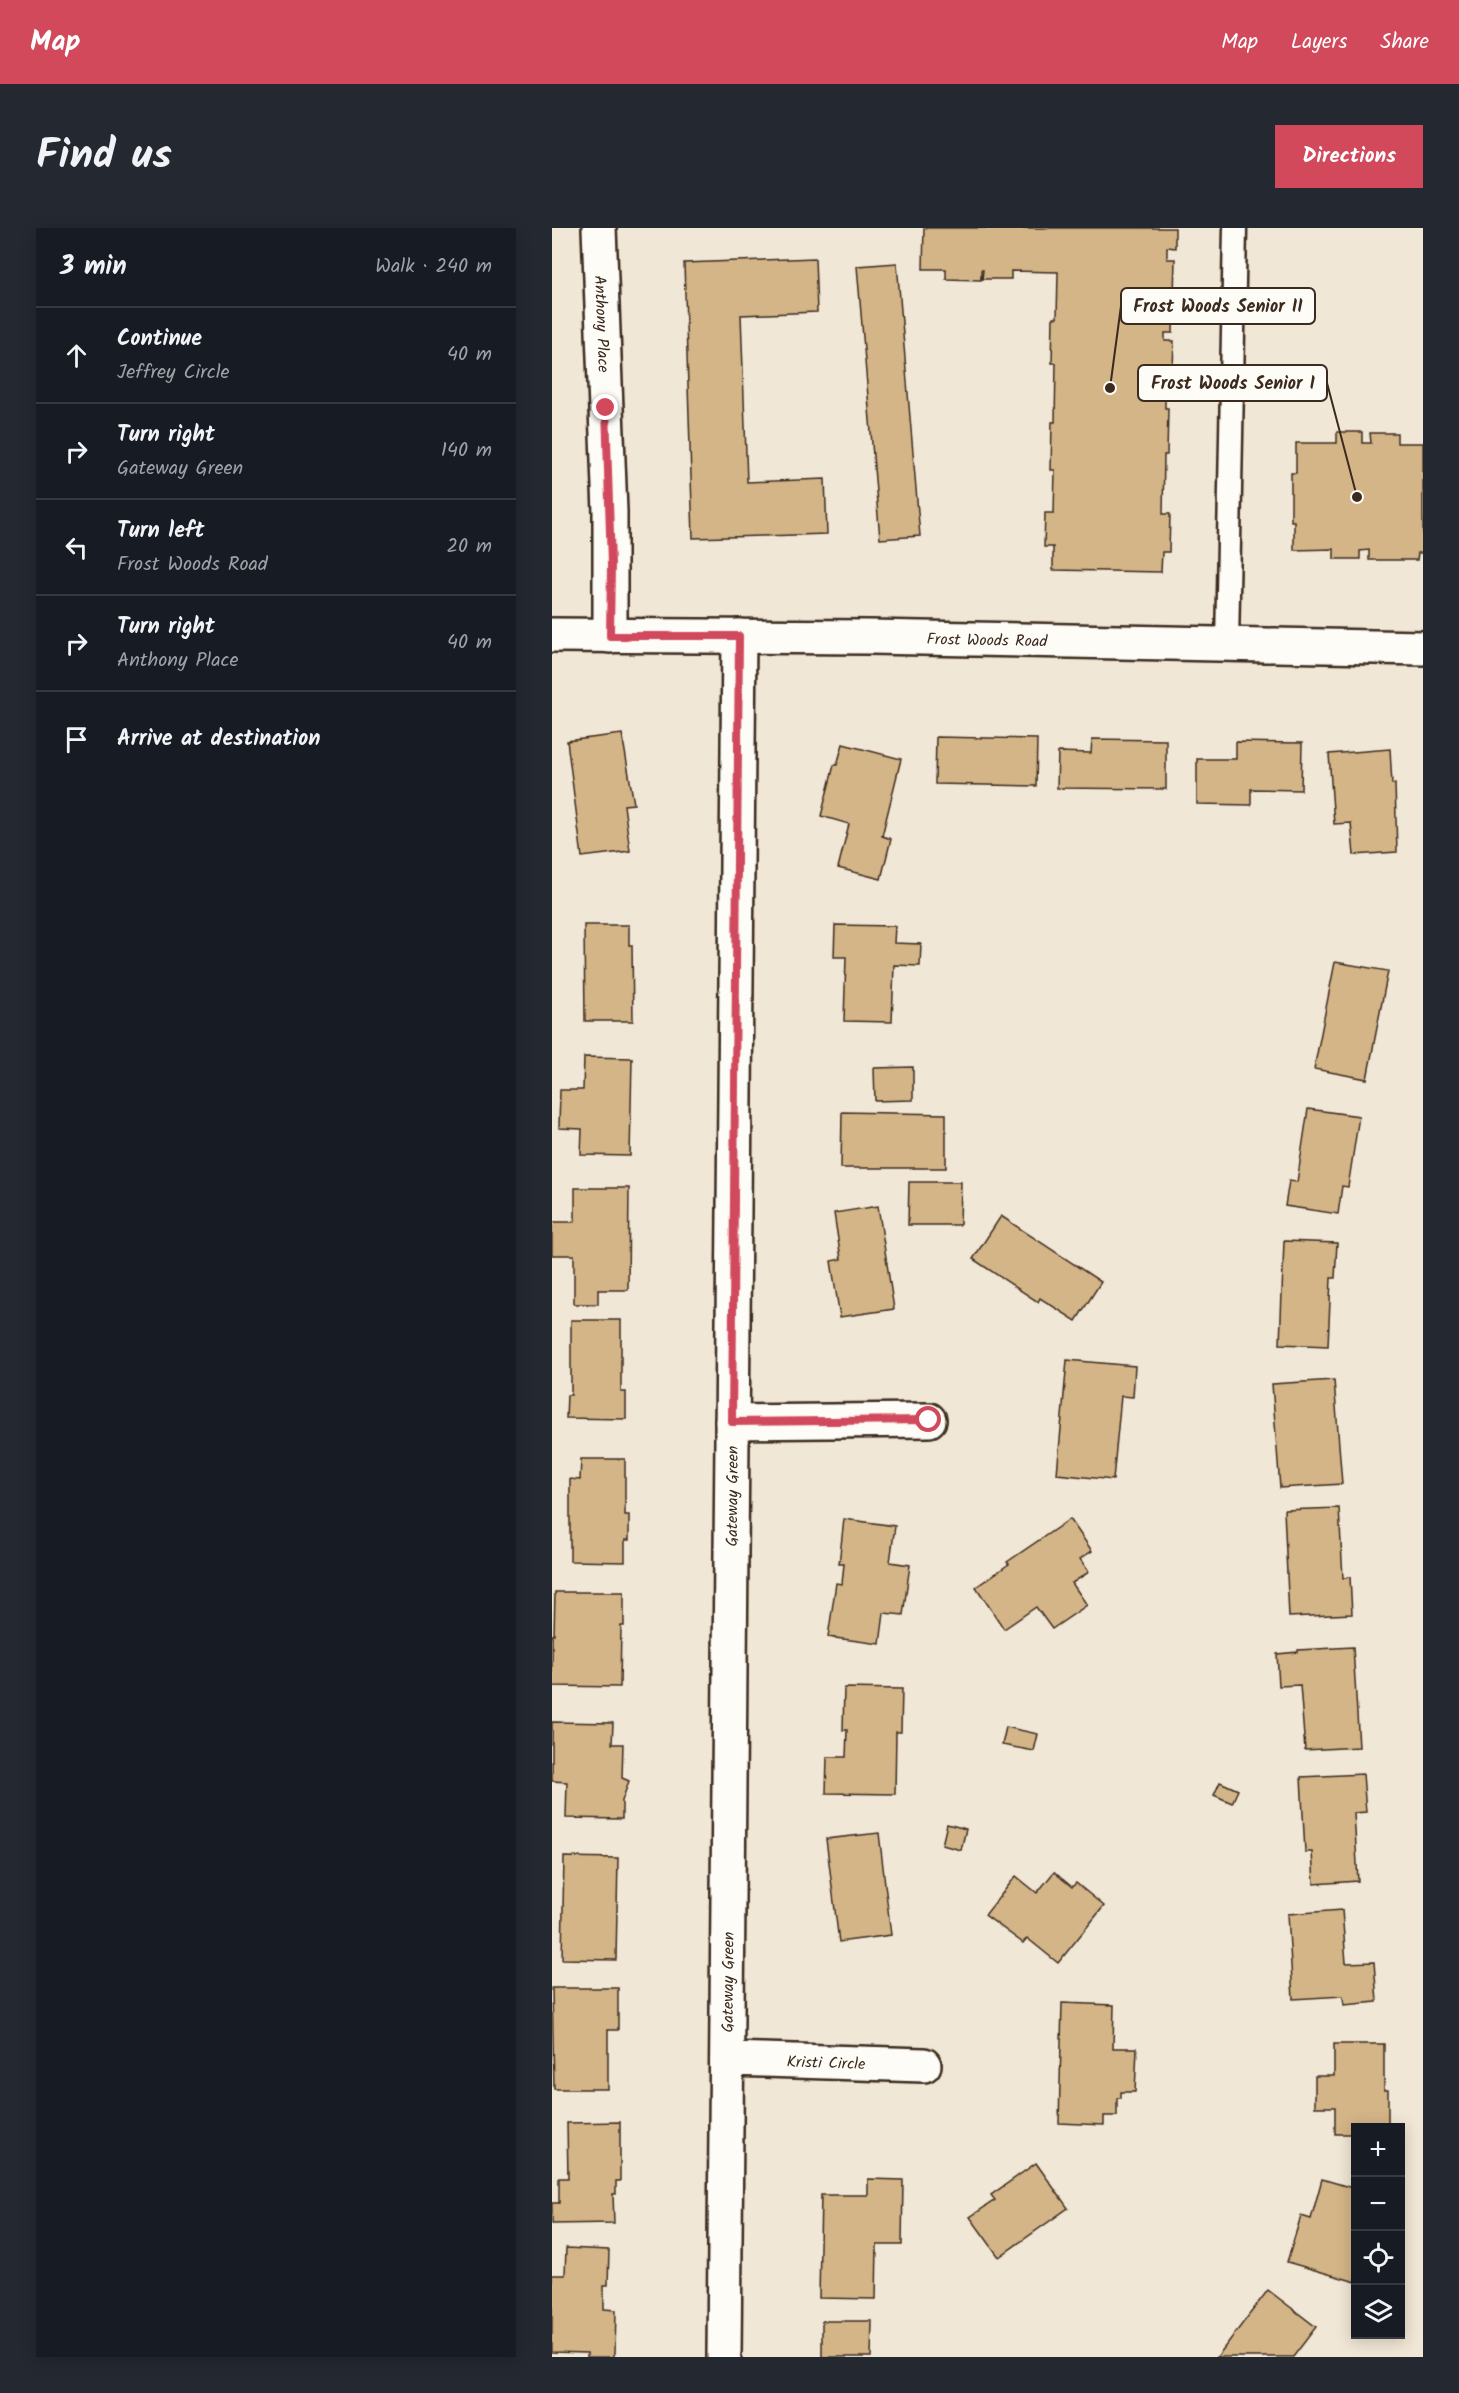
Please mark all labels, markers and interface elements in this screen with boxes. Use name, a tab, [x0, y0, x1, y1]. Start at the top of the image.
text: Map	[30, 20, 81, 65]
text: Map	[1221, 26, 1258, 59]
text: Layers	[1291, 26, 1347, 59]
text: Share	[1380, 26, 1429, 59]
text: Find us	[36, 123, 172, 190]
button: Directions	[1275, 125, 1423, 188]
text: 3 min	[60, 246, 127, 288]
text: Walk · 240 m	[375, 251, 492, 283]
street label: Anthony Place	[587, 275, 616, 373]
callout: Frost Woods Senior II	[1121, 288, 1315, 324]
text: Frost Woods Senior II	[1133, 293, 1303, 322]
text: Continue	[117, 322, 202, 357]
icon: ahead	[60, 339, 93, 372]
text: 40 m	[447, 339, 492, 371]
text: Jeffrey Circle	[117, 357, 230, 389]
callout: Frost Woods Senior I	[1138, 365, 1327, 401]
text: Frost Woods Senior I	[1151, 370, 1315, 399]
route end	[592, 394, 618, 420]
text: Turn right	[117, 418, 215, 453]
icon: right	[60, 435, 93, 468]
text: 140 m	[441, 435, 492, 467]
text: Gateway Green	[117, 453, 243, 485]
text: Turn left	[117, 514, 204, 549]
icon: left	[60, 531, 93, 564]
text: 20 m	[446, 531, 492, 563]
text: Frost Woods Road	[117, 549, 268, 581]
text: Turn right	[117, 610, 215, 645]
icon: right	[60, 627, 93, 660]
text: 40 m	[447, 627, 492, 659]
street label: Frost Woods Road	[926, 627, 1049, 655]
text: Anthony Place	[117, 645, 238, 677]
text: Arrive at destination	[117, 722, 320, 757]
icon: arrive	[60, 723, 93, 756]
route start	[915, 1406, 941, 1432]
street label: Gateway Green	[720, 1445, 746, 1547]
street label: Gateway Green	[716, 1931, 742, 2033]
street label: Kristi Circle	[786, 2050, 866, 2077]
map controls	[1351, 2123, 1405, 2339]
button: +	[1351, 2123, 1405, 2177]
button: −	[1351, 2177, 1405, 2231]
button: locate	[1351, 2231, 1405, 2285]
button: layers	[1351, 2285, 1405, 2339]

